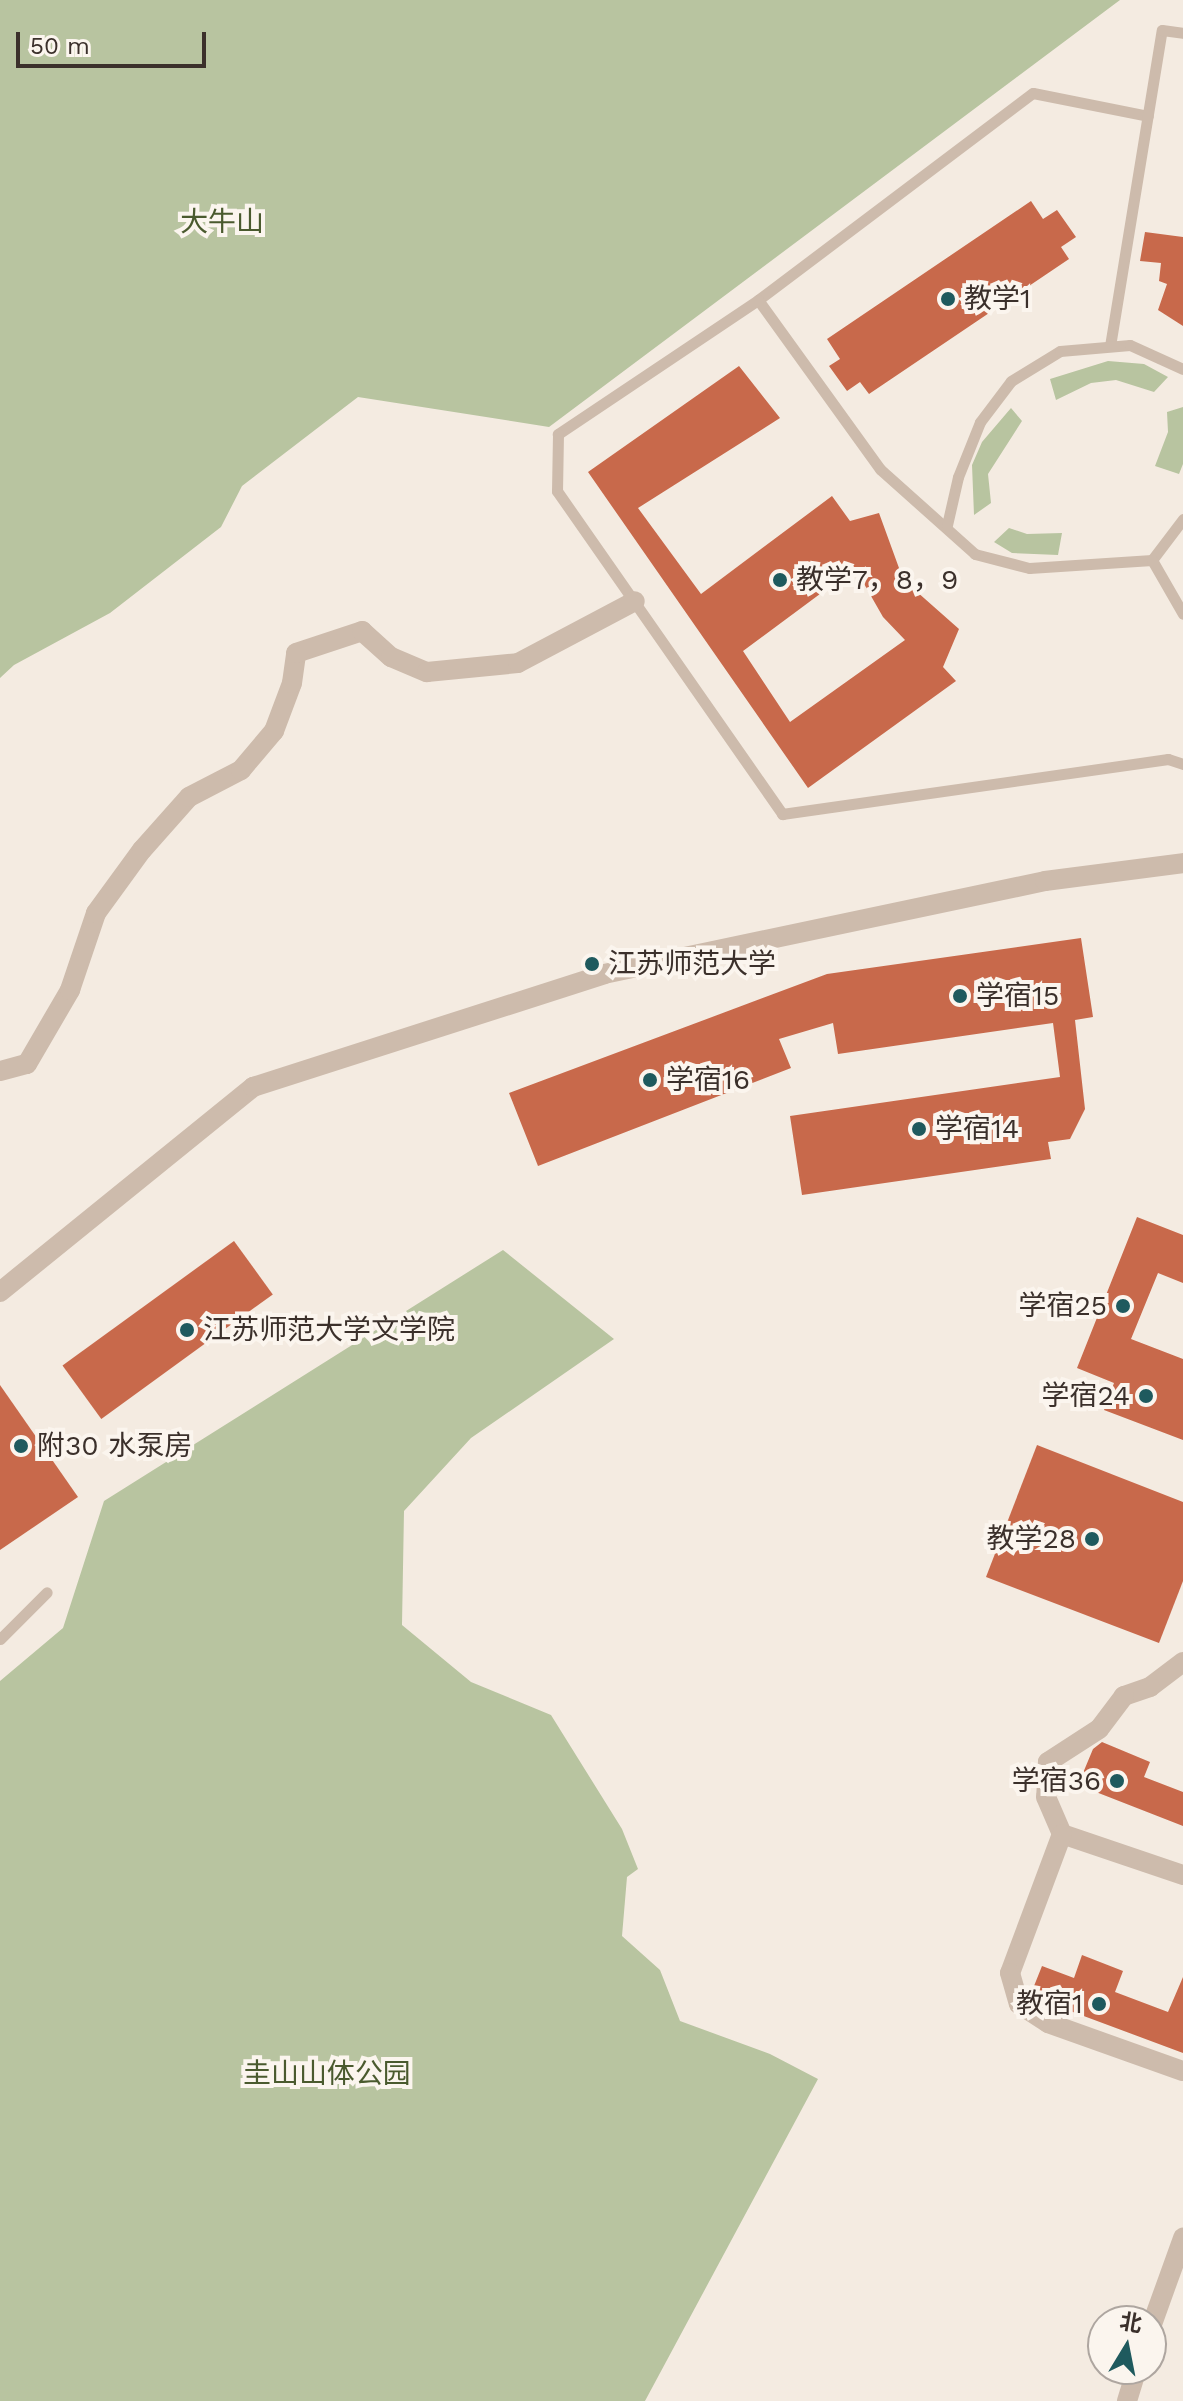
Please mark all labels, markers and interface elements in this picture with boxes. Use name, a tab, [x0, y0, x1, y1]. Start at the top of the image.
scale bar	[20, 16, 210, 66]
text: 50 m	[30, 32, 90, 60]
park label: 大牛山	[180, 205, 264, 239]
place label: 教学1	[964, 282, 1031, 316]
marker: 教学1	[939, 290, 957, 308]
place label: 教学7，8，9	[796, 563, 958, 597]
marker: 教学7，8，9	[771, 571, 789, 589]
place label: 江苏师范大学	[608, 947, 776, 981]
marker: 江苏师范大学	[583, 955, 601, 973]
place label: 学宿15	[976, 979, 1059, 1013]
marker: 学宿15	[951, 987, 969, 1005]
place label: 学宿16	[666, 1063, 750, 1097]
marker: 学宿16	[641, 1071, 659, 1089]
place label: 学宿14	[935, 1112, 1019, 1146]
marker: 学宿14	[910, 1120, 928, 1138]
place label: 学宿25	[1018, 1289, 1107, 1323]
marker: 学宿25	[1114, 1297, 1132, 1315]
place label: 江苏师范大学文学院	[203, 1313, 455, 1347]
marker: 江苏师范大学文学院	[178, 1321, 196, 1339]
place label: 学宿24	[1041, 1379, 1130, 1413]
marker: 学宿24	[1137, 1387, 1155, 1405]
place label: 附30 水泵房	[37, 1429, 192, 1463]
marker: 附30 水泵房	[12, 1437, 30, 1455]
place label: 教学28	[986, 1522, 1076, 1556]
marker: 教学28	[1083, 1530, 1101, 1548]
place label: 学宿36	[1012, 1764, 1101, 1798]
marker: 学宿36	[1108, 1772, 1126, 1790]
place label: 教宿1	[1016, 1987, 1083, 2021]
marker: 教宿1	[1090, 1995, 1108, 2013]
park label: 圭山山体公园	[243, 2057, 411, 2091]
north arrow	[1087, 2305, 1167, 2385]
text: 北	[1118, 2309, 1144, 2337]

